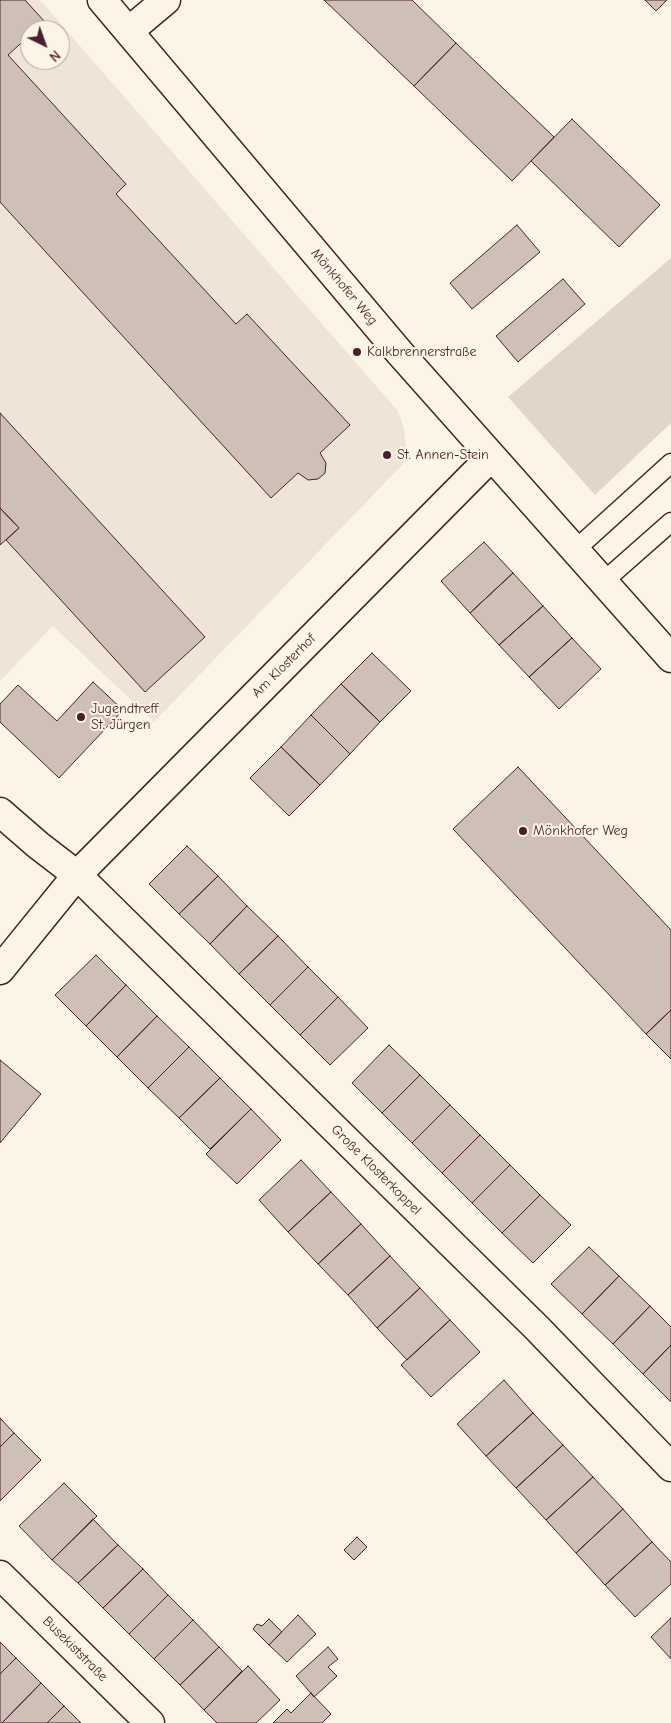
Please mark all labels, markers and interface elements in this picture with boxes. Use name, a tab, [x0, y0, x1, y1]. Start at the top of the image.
north arrow	[20, 20, 70, 70]
text: N	[46, 46, 64, 65]
street label: Mönkhofer Weg	[307, 245, 381, 329]
place label: Kalkbrennerstraße	[367, 344, 476, 360]
marker: Kalkbrennerstraße	[351, 346, 363, 358]
place label: St. Annen-Stein	[397, 447, 489, 463]
marker: St. Annen-Stein	[381, 449, 393, 461]
street label: Am Klosterhof	[249, 631, 319, 701]
place label: Jugendtreff St. Jürgen	[91, 701, 158, 734]
marker: Jugendtreff St. Jürgen	[75, 711, 87, 723]
place label: Mönkhofer Weg	[533, 823, 628, 839]
marker: Mönkhofer Weg	[517, 825, 529, 837]
street label: Große Klosterkoppel	[327, 1121, 425, 1219]
street label: Busekiststraße	[39, 1613, 111, 1685]

